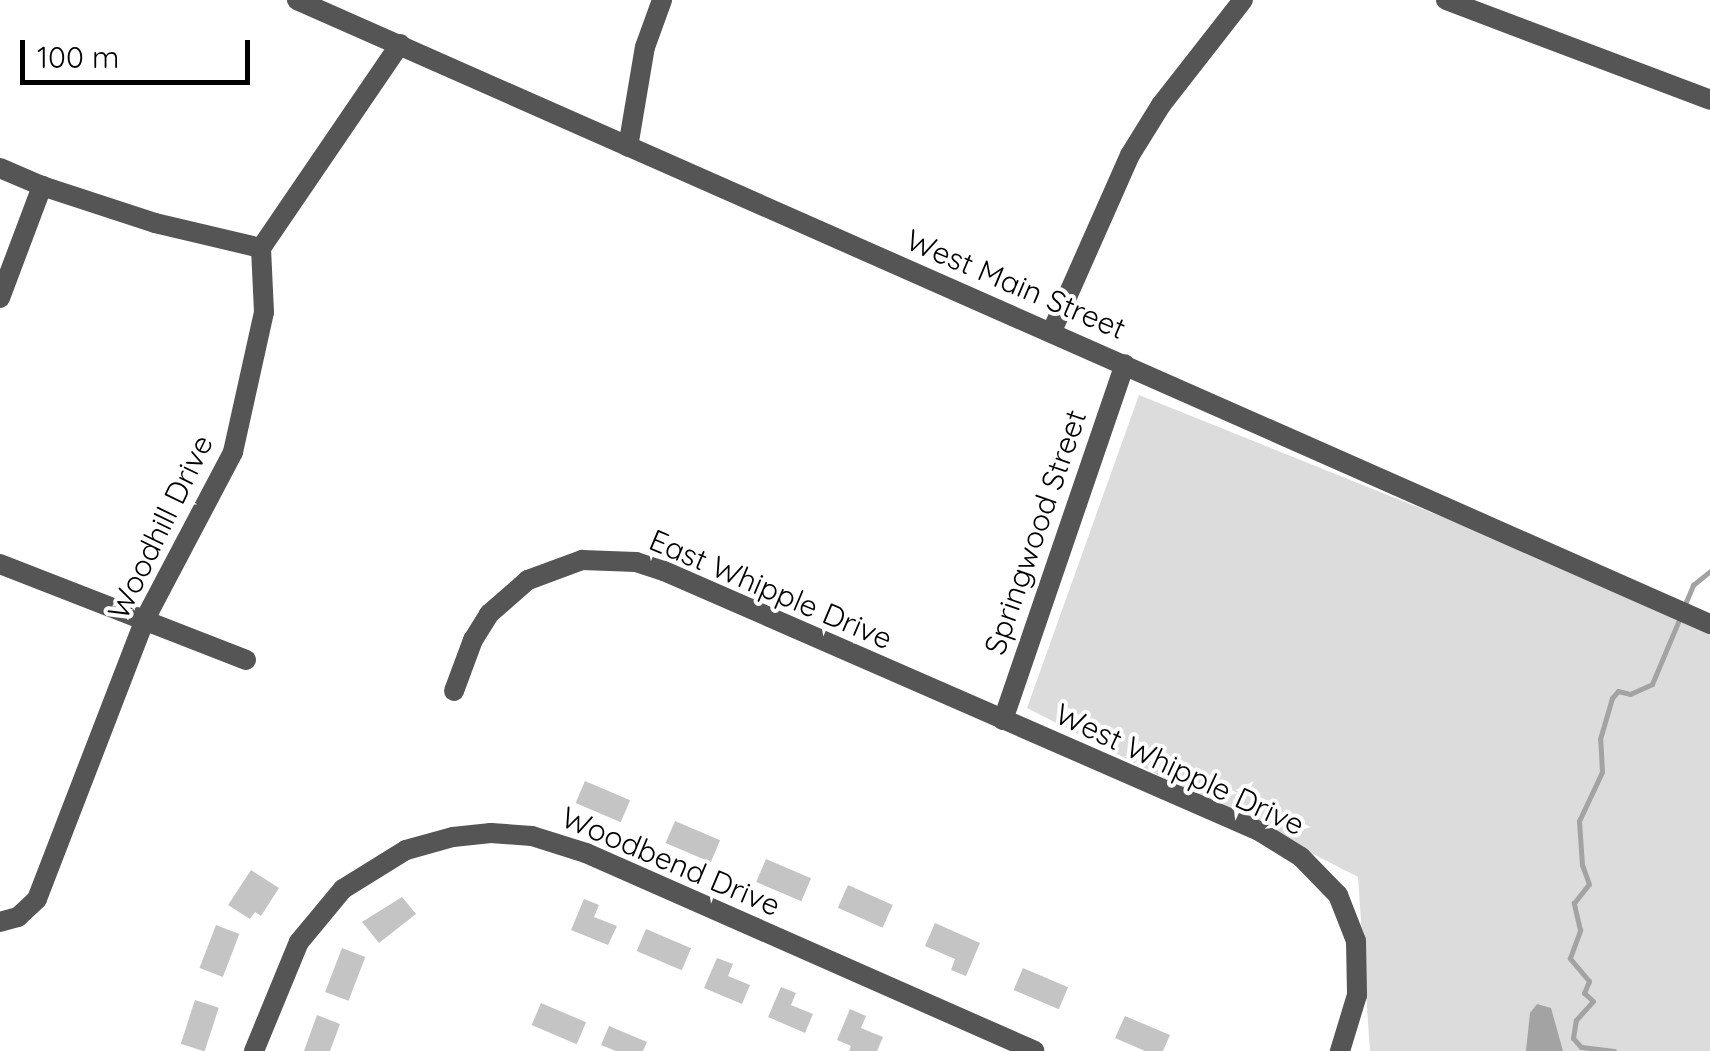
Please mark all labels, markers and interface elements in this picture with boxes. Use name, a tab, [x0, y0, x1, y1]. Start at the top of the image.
scale bar	[25, 20, 255, 82]
text: 100 m	[37, 38, 119, 76]
street label: West Main Street	[901, 222, 1131, 346]
street label: Springwood Street	[976, 405, 1094, 659]
street label: Woodhill Drive	[100, 429, 220, 625]
street label: East Whipple Drive	[644, 522, 898, 656]
street label: West Whipple Drive	[1050, 695, 1310, 843]
street label: Woodbend Drive	[556, 799, 786, 923]

